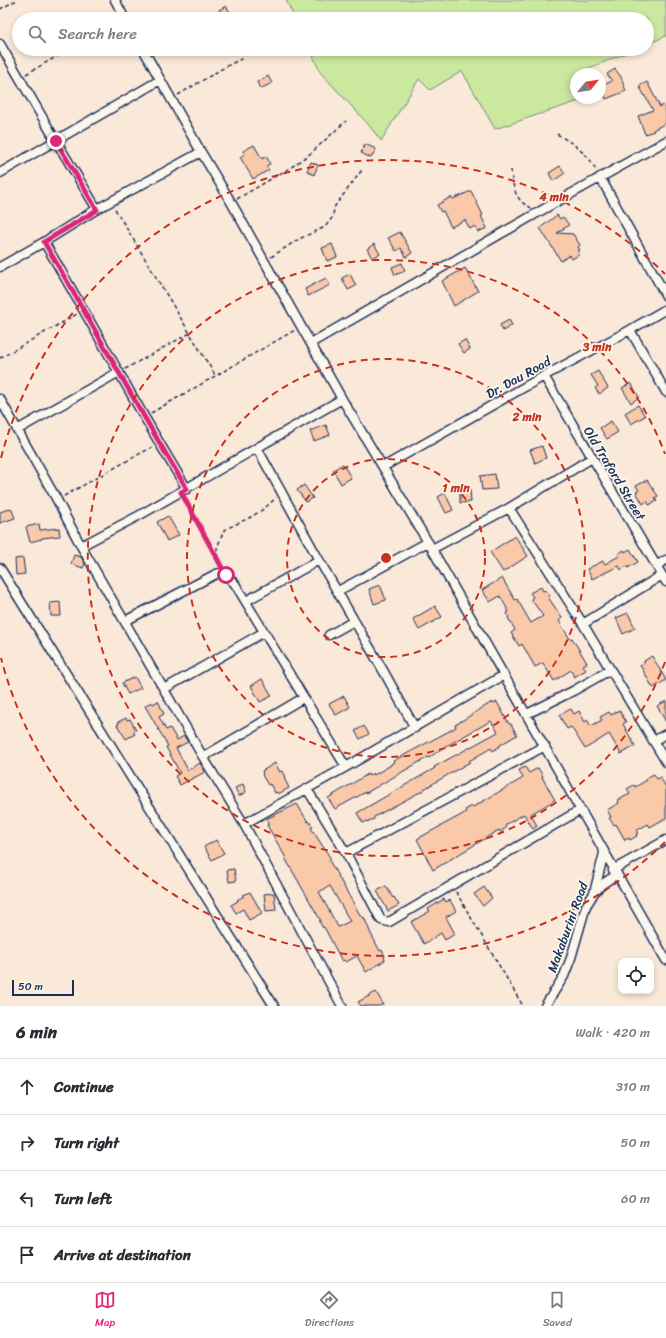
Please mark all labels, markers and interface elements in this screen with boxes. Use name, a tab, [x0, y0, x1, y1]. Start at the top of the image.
search box	[12, 12, 654, 56]
text: Search here	[58, 21, 137, 47]
icon: search	[26, 23, 48, 45]
north arrow	[570, 68, 606, 104]
route end	[47, 132, 65, 150]
text: 4 min	[538, 186, 569, 208]
text: 3 min	[582, 336, 612, 358]
street label: Dr. Dau Road	[481, 349, 556, 405]
text: 2 min	[511, 406, 542, 428]
street label: Old Traford Street	[577, 422, 652, 525]
text: 1 min	[442, 477, 470, 499]
centre of rings	[379, 551, 393, 565]
route start	[217, 566, 235, 584]
street label: Makaburini Road	[540, 877, 595, 976]
map controls	[618, 958, 654, 994]
button: locate	[618, 958, 654, 994]
text: 50 m	[18, 977, 43, 996]
scale bar	[12, 978, 74, 997]
text: 6 min	[16, 1017, 57, 1047]
text: Walk · 420 m	[575, 1021, 650, 1044]
text: Continue	[54, 1074, 114, 1100]
text: 310 m	[616, 1075, 650, 1098]
icon: ahead	[16, 1076, 38, 1098]
text: Turn right	[54, 1130, 119, 1156]
text: 50 m	[620, 1131, 650, 1154]
icon: right	[16, 1132, 38, 1154]
text: Turn left	[54, 1186, 112, 1212]
text: 60 m	[621, 1187, 650, 1210]
icon: left	[16, 1188, 38, 1210]
text: Arrive at destination	[54, 1242, 191, 1268]
icon: arrive	[16, 1244, 38, 1266]
tab: Map	[94, 1289, 116, 1332]
tab: Directions	[305, 1289, 354, 1332]
tab: Saved	[543, 1289, 572, 1332]

